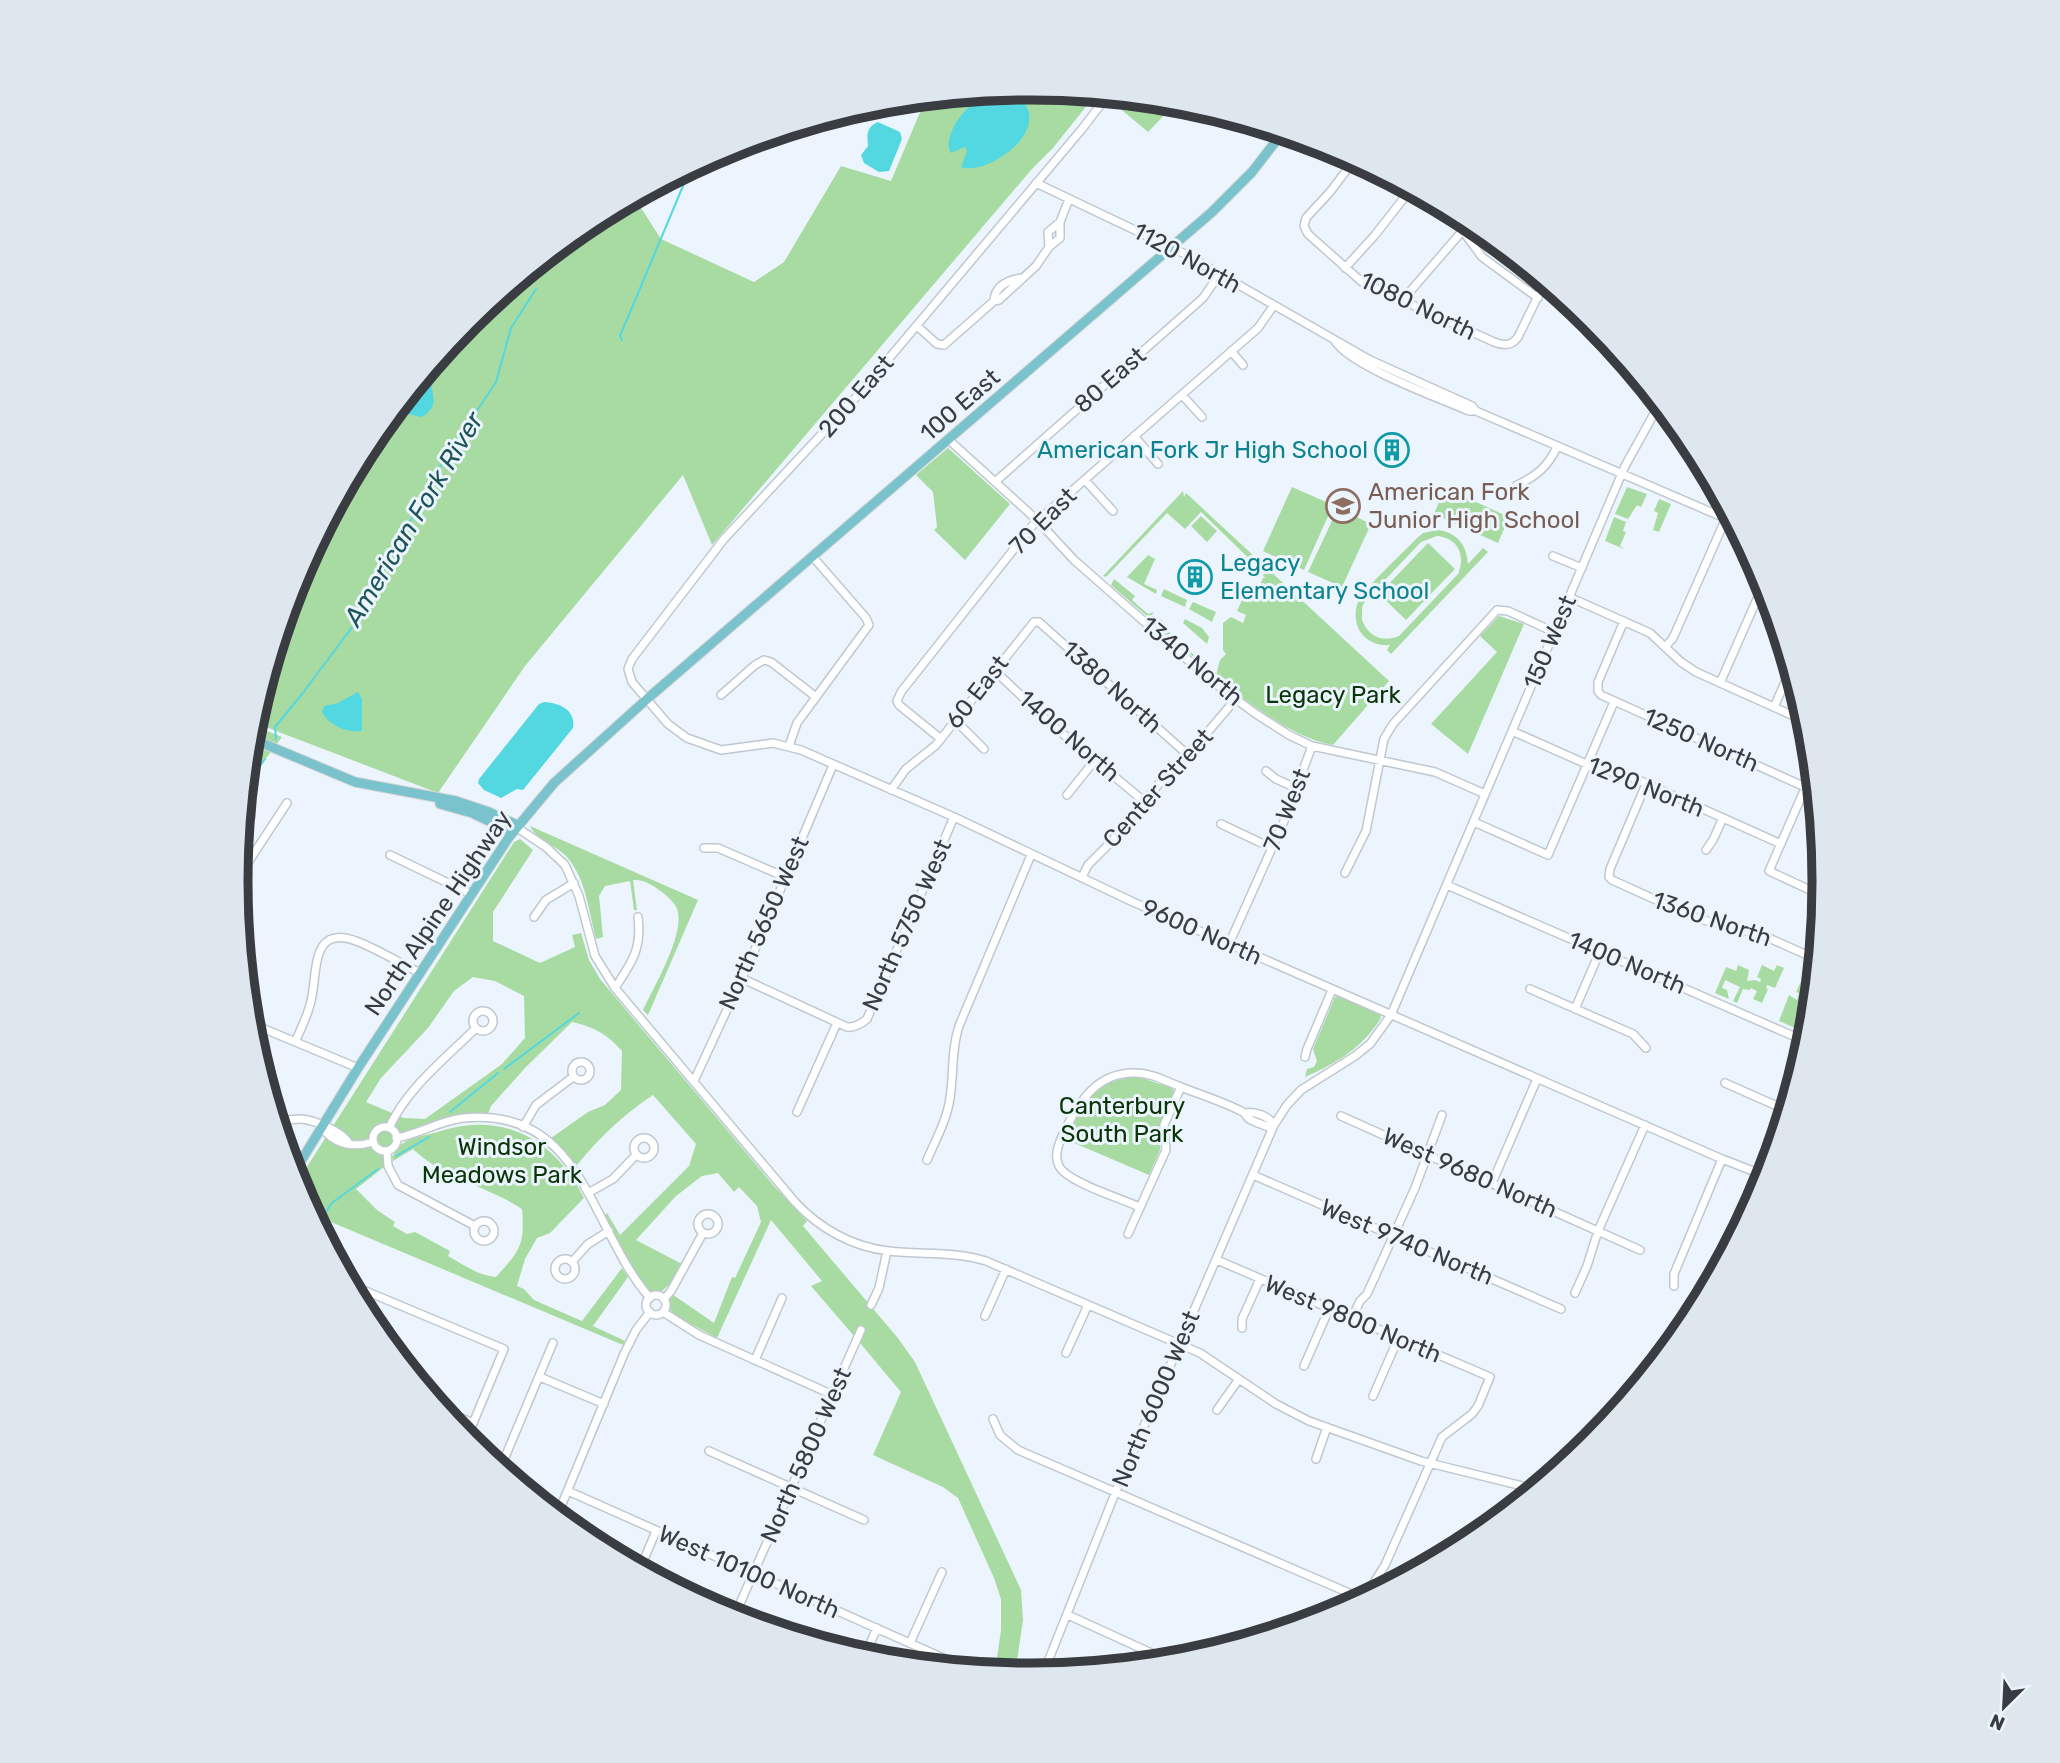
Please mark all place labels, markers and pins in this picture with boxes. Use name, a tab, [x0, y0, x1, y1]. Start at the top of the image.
building icon: American Fork Jr High School	[1373, 431, 1411, 469]
place label: American Fork Jr High School	[1037, 436, 1368, 464]
place label: American Fork Junior High School	[1368, 478, 1580, 534]
school or university icon: American Fork Junior High School	[1324, 487, 1362, 525]
place label: Legacy Elementary School	[1220, 549, 1429, 605]
building icon: Legacy Elementary School	[1176, 558, 1214, 596]

